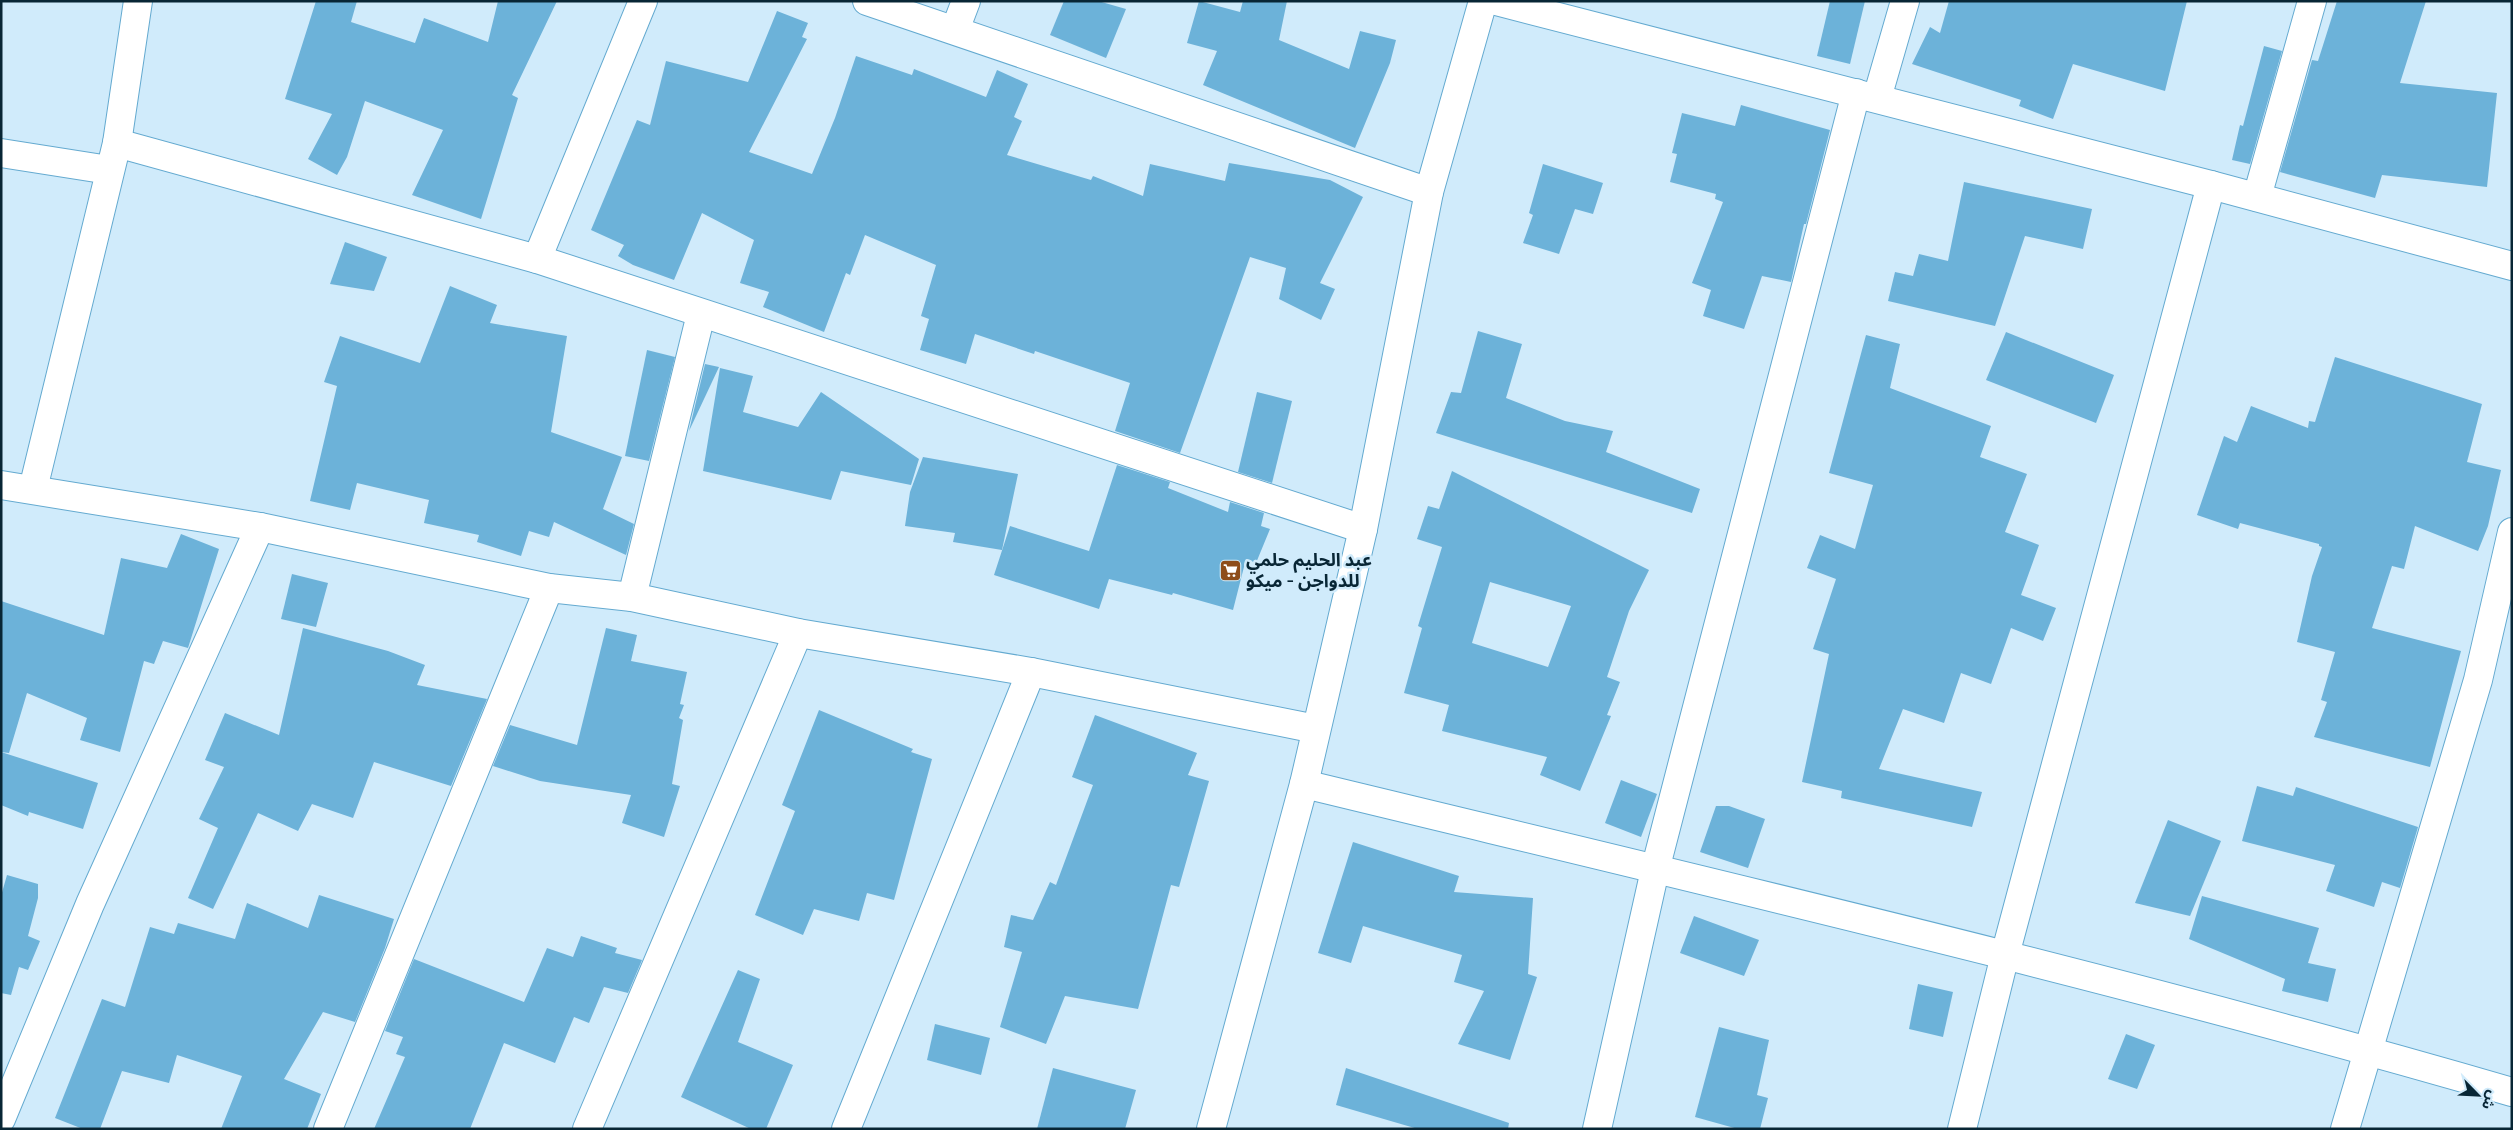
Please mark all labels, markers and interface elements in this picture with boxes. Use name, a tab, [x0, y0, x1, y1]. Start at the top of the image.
place label: عبد الحليم حلمي للدواجن - ميكو	[1246, 549, 1372, 592]
supermarket icon: عبد الحليم حلمي للدواجن - ميكو	[1218, 558, 1242, 582]
north arrow	[2453, 1070, 2503, 1120]
text: ش	[2478, 1088, 2502, 1113]

